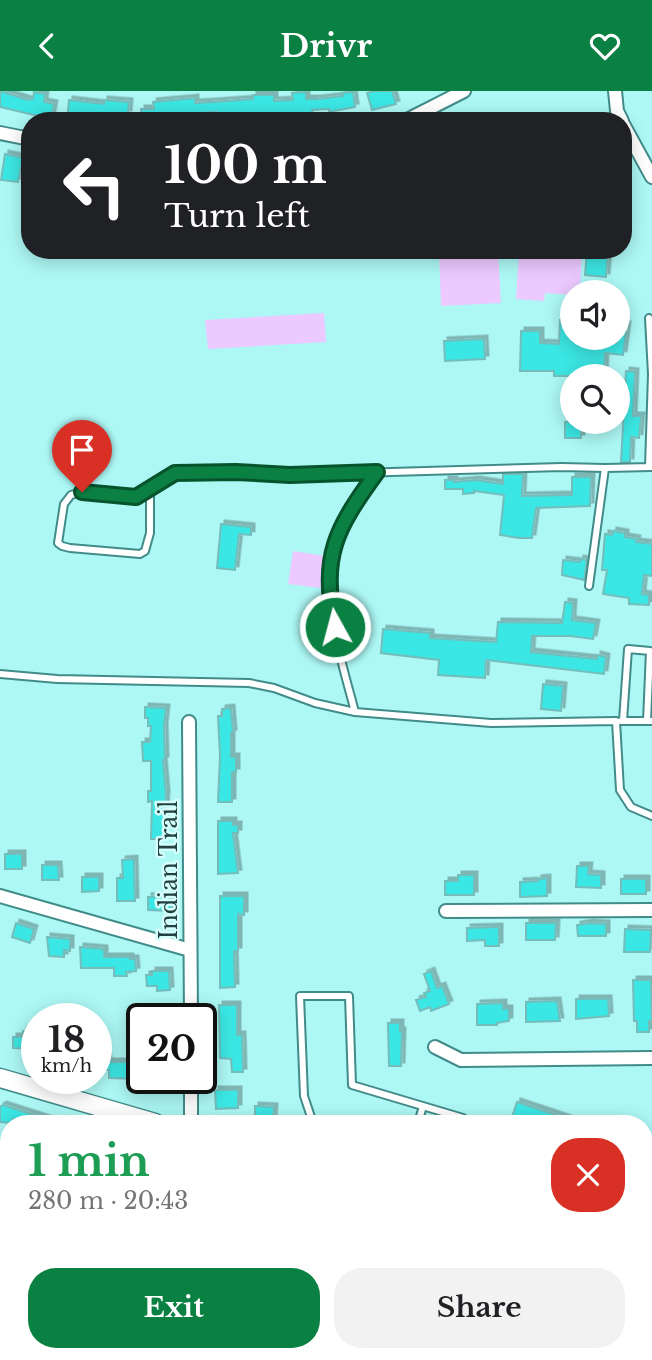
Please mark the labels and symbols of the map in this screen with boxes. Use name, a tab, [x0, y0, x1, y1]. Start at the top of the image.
pin	[52, 420, 112, 492]
position arrow	[298, 590, 372, 664]
street label: Indian Trail	[155, 800, 183, 940]
speed limit sign: 20	[126, 1003, 217, 1094]

